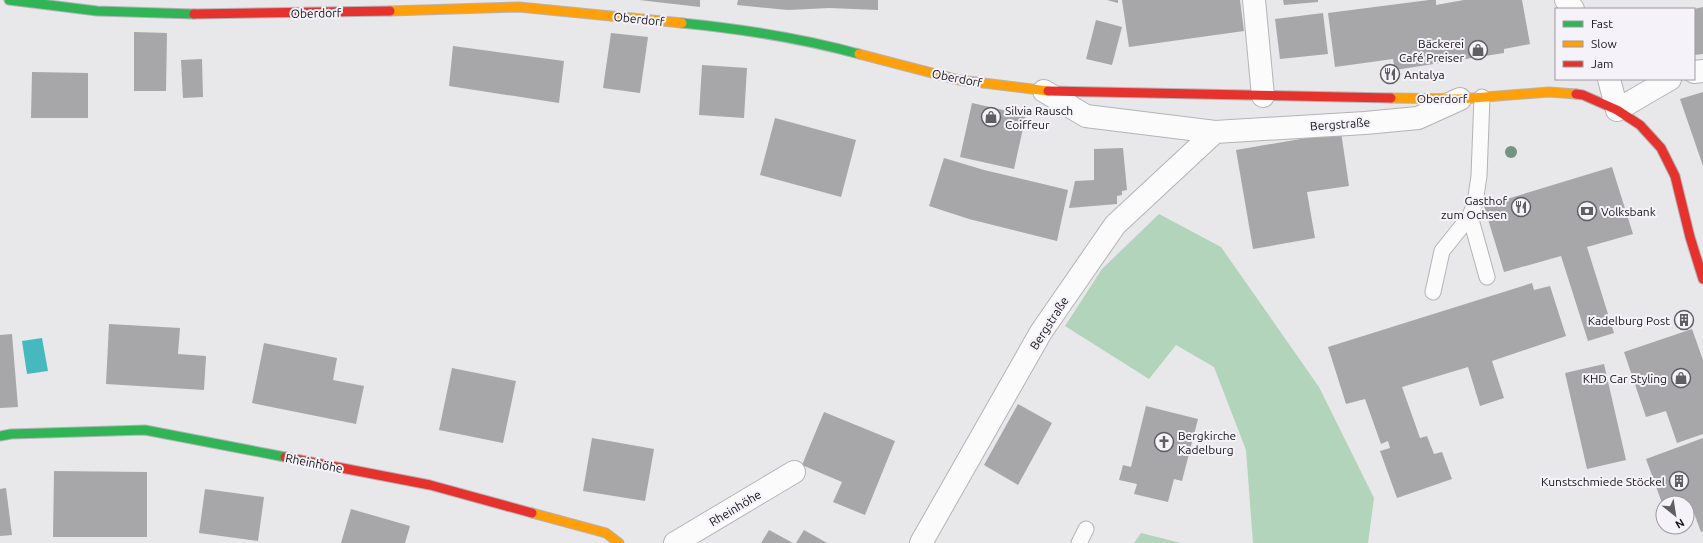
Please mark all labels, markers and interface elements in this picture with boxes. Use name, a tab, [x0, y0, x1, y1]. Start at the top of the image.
street label: Oberdorf	[291, 6, 342, 20]
legend	[1555, 8, 1695, 80]
street label: Oberdorf	[613, 10, 665, 28]
text: Fast	[1591, 17, 1613, 30]
place label: Bäckerei Café Preiser	[1399, 37, 1464, 64]
text: Slow	[1591, 37, 1617, 50]
shop icon: Bäckerei Café Preiser	[1467, 39, 1489, 61]
text: Jam	[1591, 57, 1613, 70]
restaurant icon: Antalya	[1379, 63, 1401, 85]
street label: Oberdorf	[931, 67, 984, 89]
place label: Antalya	[1404, 68, 1445, 81]
street label: Oberdorf	[1417, 92, 1468, 105]
place label: Silvia Rausch Coiffeur	[1005, 104, 1073, 131]
shop icon: Silvia Rausch Coiffeur	[980, 106, 1002, 128]
street label: Bergstraße	[1310, 115, 1370, 133]
place label: Gasthof zum Ochsen	[1441, 194, 1507, 221]
restaurant icon: Gasthof zum Ochsen	[1510, 196, 1532, 218]
bank icon: Volksbank	[1576, 200, 1598, 222]
place label: Volksbank	[1601, 205, 1656, 218]
street label: Bergstraße	[1027, 294, 1071, 352]
building icon: Kadelburg Post	[1673, 309, 1695, 331]
place label: Kadelburg Post	[1588, 314, 1670, 327]
shop icon: KHD Car Styling	[1670, 367, 1692, 389]
place label: KHD Car Styling	[1583, 372, 1667, 385]
place label: Bergkirche Kadelburg	[1178, 429, 1236, 456]
church icon: Bergkirche Kadelburg	[1153, 431, 1175, 453]
street label: Rheinhöhe	[284, 451, 344, 475]
building icon: Kunstschmiede Stöckel	[1668, 470, 1690, 492]
place label: Kunstschmiede Stöckel	[1541, 475, 1665, 488]
street label: Rheinhöhe	[707, 487, 763, 529]
north arrow	[1655, 495, 1695, 535]
text: N	[1673, 516, 1687, 531]

